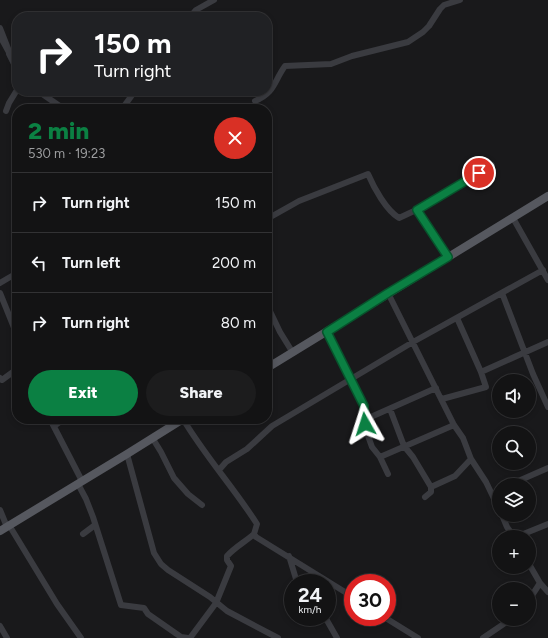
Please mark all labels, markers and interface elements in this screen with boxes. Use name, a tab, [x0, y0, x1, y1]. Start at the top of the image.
text: 150 m	[94, 26, 171, 60]
icon: right	[28, 28, 80, 80]
text: Turn right	[94, 60, 171, 82]
text: 2 min	[28, 116, 89, 145]
button: close	[214, 117, 256, 159]
text: 530 m · 19:23	[28, 146, 105, 161]
pin	[462, 156, 496, 190]
icon: arrive	[468, 162, 490, 184]
icon: right	[28, 192, 50, 214]
text: Turn right	[62, 194, 130, 212]
text: 150 m	[215, 194, 256, 212]
icon: left	[28, 252, 50, 274]
text: Turn left	[62, 254, 120, 272]
text: 200 m	[212, 254, 256, 272]
icon: right	[28, 312, 50, 334]
text: Turn right	[62, 314, 130, 332]
text: 80 m	[221, 314, 256, 332]
button: Exit	[28, 370, 138, 416]
button: Share	[146, 370, 256, 416]
map controls	[492, 374, 536, 626]
button: sound	[492, 374, 536, 418]
position arrow	[344, 403, 386, 445]
button: search	[492, 426, 536, 470]
button: layers	[492, 478, 536, 522]
button: +	[492, 530, 536, 574]
speed limit sign: 30	[344, 574, 396, 626]
button: −	[492, 582, 536, 626]
text: 24	[298, 583, 322, 607]
text: km/h	[299, 603, 321, 616]

